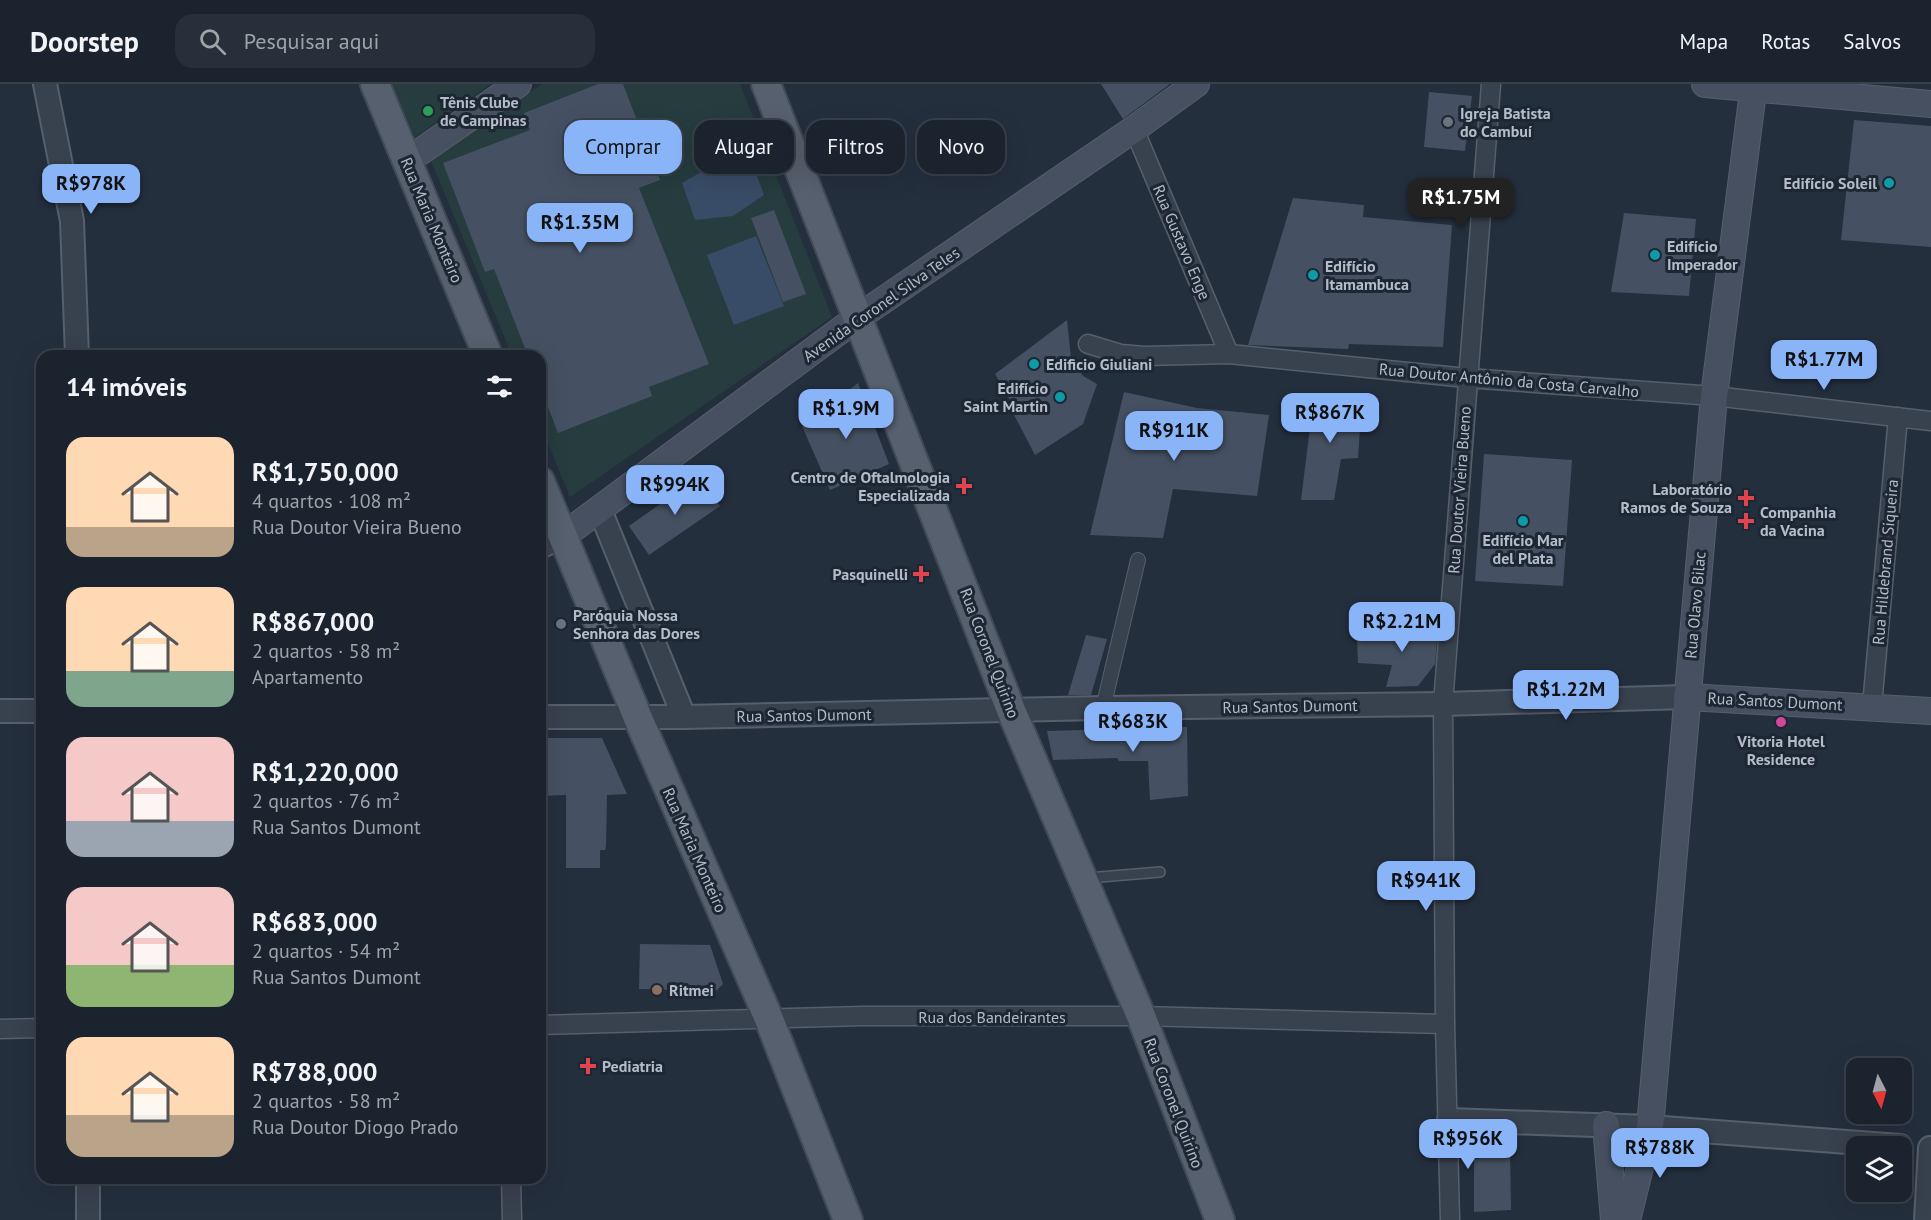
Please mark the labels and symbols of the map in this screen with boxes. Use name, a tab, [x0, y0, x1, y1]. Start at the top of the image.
place label: Tênis Clube de Campinas	[440, 92, 527, 130]
place label: Igreja Batista do Cambuí	[1460, 103, 1551, 141]
marker: Tênis Clube de Campinas	[421, 104, 435, 118]
marker: Igreja Batista do Cambuí	[1441, 115, 1455, 129]
street label: Rua Maria Monteiro	[397, 154, 467, 286]
pin: R$978K	[42, 164, 140, 215]
place label: Edifício Soleil	[1783, 173, 1877, 193]
marker: Edifício Soleil	[1882, 176, 1896, 190]
pin: R$1.75M	[1406, 178, 1516, 229]
street label: Rua Gustavo Enge	[1149, 181, 1215, 303]
pin: R$1.35M	[525, 203, 635, 254]
place label: Edifício Imperador	[1667, 236, 1738, 274]
street label: Avenida Coronel Silva Teles	[799, 242, 963, 366]
marker: Edifício Imperador	[1648, 248, 1662, 262]
place label: Edifício Itamambuca	[1325, 256, 1409, 294]
marker: Edifício Itamambuca	[1306, 268, 1320, 282]
pin: R$1.77M	[1769, 340, 1879, 391]
place label: Edificio Giuliani	[1046, 354, 1152, 374]
marker: Edificio Giuliani	[1027, 357, 1041, 371]
street label: Rua Doutor Antônio da Costa Carvalho	[1378, 359, 1640, 401]
place label: Edifício Saint Martin	[963, 378, 1048, 416]
pin: R$1.9M	[797, 389, 895, 440]
marker: Edifício Saint Martin	[1053, 390, 1067, 404]
pin: R$867K	[1281, 393, 1379, 444]
street label: Rua Doutor Vieira Bueno	[1443, 406, 1475, 574]
pin: R$911K	[1125, 411, 1223, 462]
pin: R$994K	[626, 465, 724, 516]
place label: Centro de Oftalmologia Especializada	[791, 467, 950, 505]
marker: Centro de Oftalmologia Especializada	[955, 477, 973, 495]
street label: Rua Hildebrand Siqueira	[1868, 478, 1902, 646]
place label: Laboratório Ramos de Souza	[1620, 479, 1732, 517]
marker: Laboratório Ramos de Souza	[1737, 489, 1755, 507]
place label: Companhia da Vacina	[1760, 502, 1836, 540]
marker: Companhia da Vacina	[1737, 512, 1755, 530]
marker: Edifício Mar del Plata	[1516, 514, 1530, 528]
place label: Edifício Mar del Plata	[1483, 530, 1564, 568]
street label: Rua Olavo Bilac	[1680, 551, 1710, 659]
place label: Pasquinelli	[833, 564, 908, 584]
marker: Pasquinelli	[912, 565, 930, 583]
street label: Rua Coronel Quirino	[956, 585, 1024, 721]
pin: R$2.21M	[1347, 602, 1457, 653]
place label: Paróquia Nossa Senhora das Dores	[573, 605, 700, 643]
marker: Paróquia Nossa Senhora das Dores	[554, 617, 568, 631]
pin: R$1.22M	[1511, 670, 1621, 721]
street label: Rua Santos Dumont	[1707, 687, 1844, 715]
street label: Rua Santos Dumont	[1222, 695, 1358, 717]
pin: R$683K	[1084, 702, 1182, 753]
street label: Rua Santos Dumont	[736, 704, 872, 726]
marker: Vitoria Hotel Residence	[1774, 715, 1788, 729]
place label: Vitoria Hotel Residence	[1736, 731, 1825, 769]
street label: Rua Maria Monteiro	[659, 785, 731, 915]
pin: R$941K	[1377, 861, 1475, 912]
place label: Ritmei	[669, 980, 714, 1000]
marker: Ritmei	[650, 983, 664, 997]
street label: Rua dos Bandeirantes	[918, 1007, 1066, 1027]
street label: Rua Coronel Quirino	[1140, 1035, 1208, 1171]
place label: Pediatria	[602, 1056, 663, 1076]
marker: Pediatria	[579, 1057, 597, 1075]
north arrow	[1846, 1058, 1912, 1124]
pin: R$956K	[1419, 1119, 1517, 1170]
pin: R$788K	[1611, 1128, 1709, 1179]

